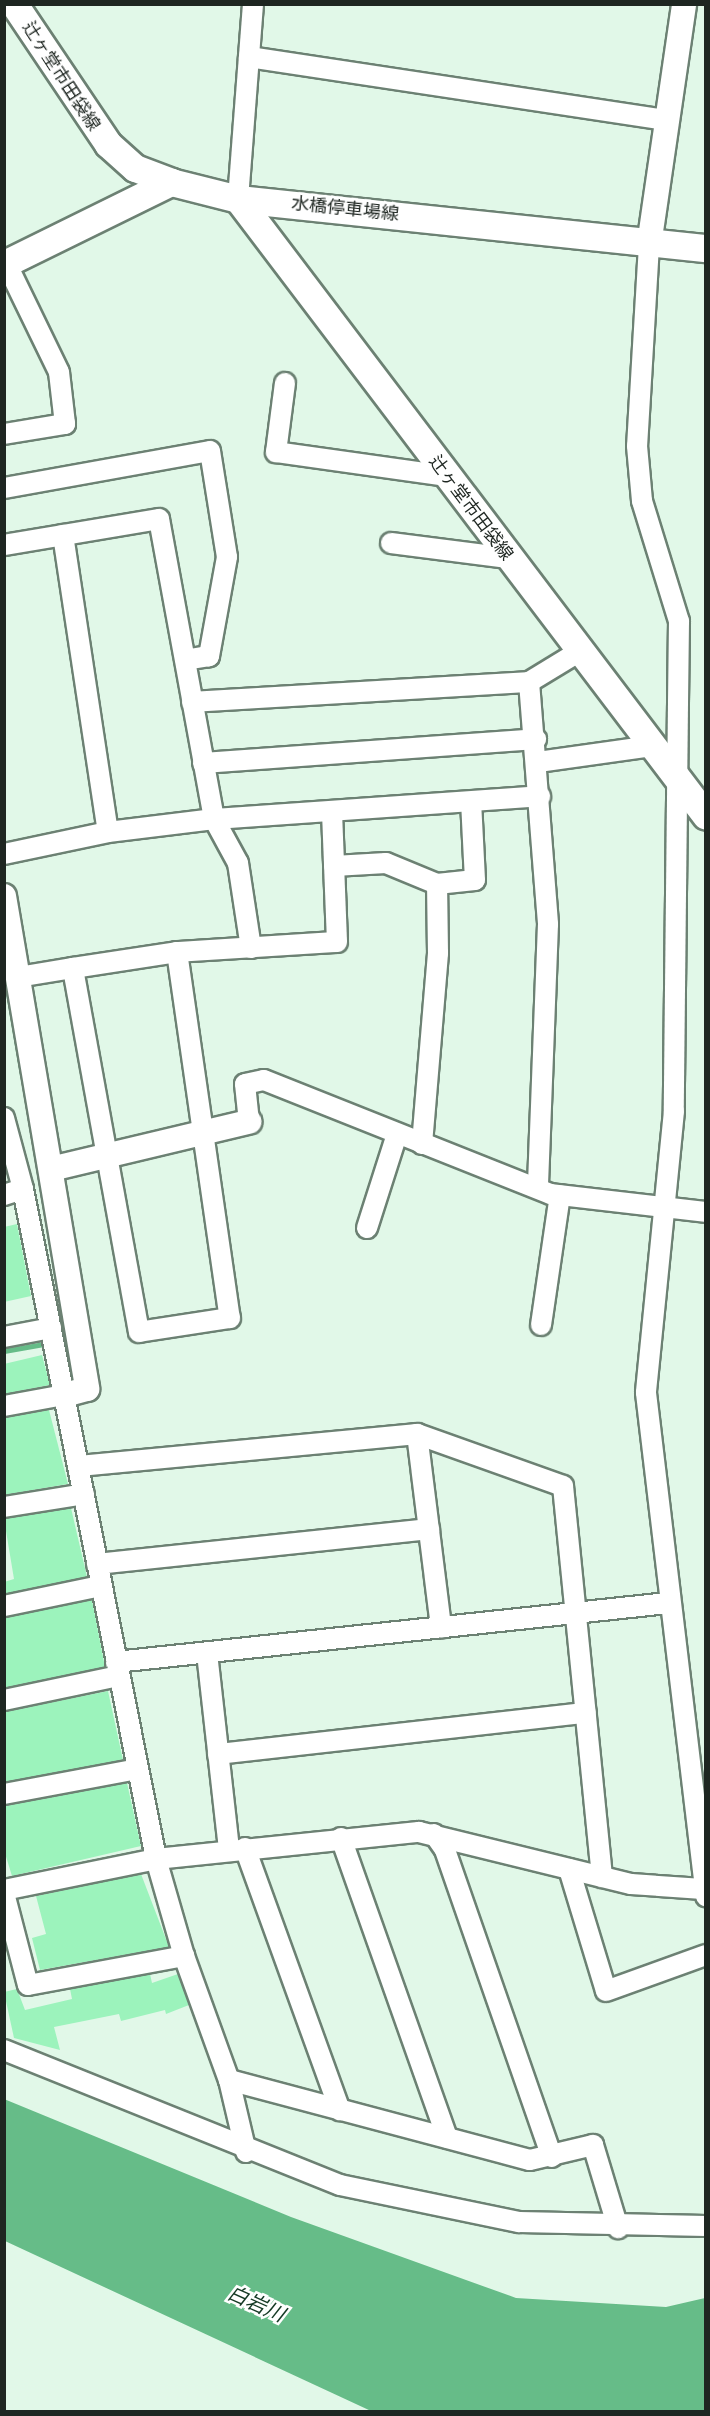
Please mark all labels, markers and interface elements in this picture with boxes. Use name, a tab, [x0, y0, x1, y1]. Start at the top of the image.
street label: 辻ヶ堂市田袋線	[18, 17, 104, 135]
street label: 水橋停車場線	[290, 193, 400, 225]
street label: 辻ヶ堂市田袋線	[424, 451, 518, 565]
water label: 白岩川	[224, 2281, 288, 2327]

